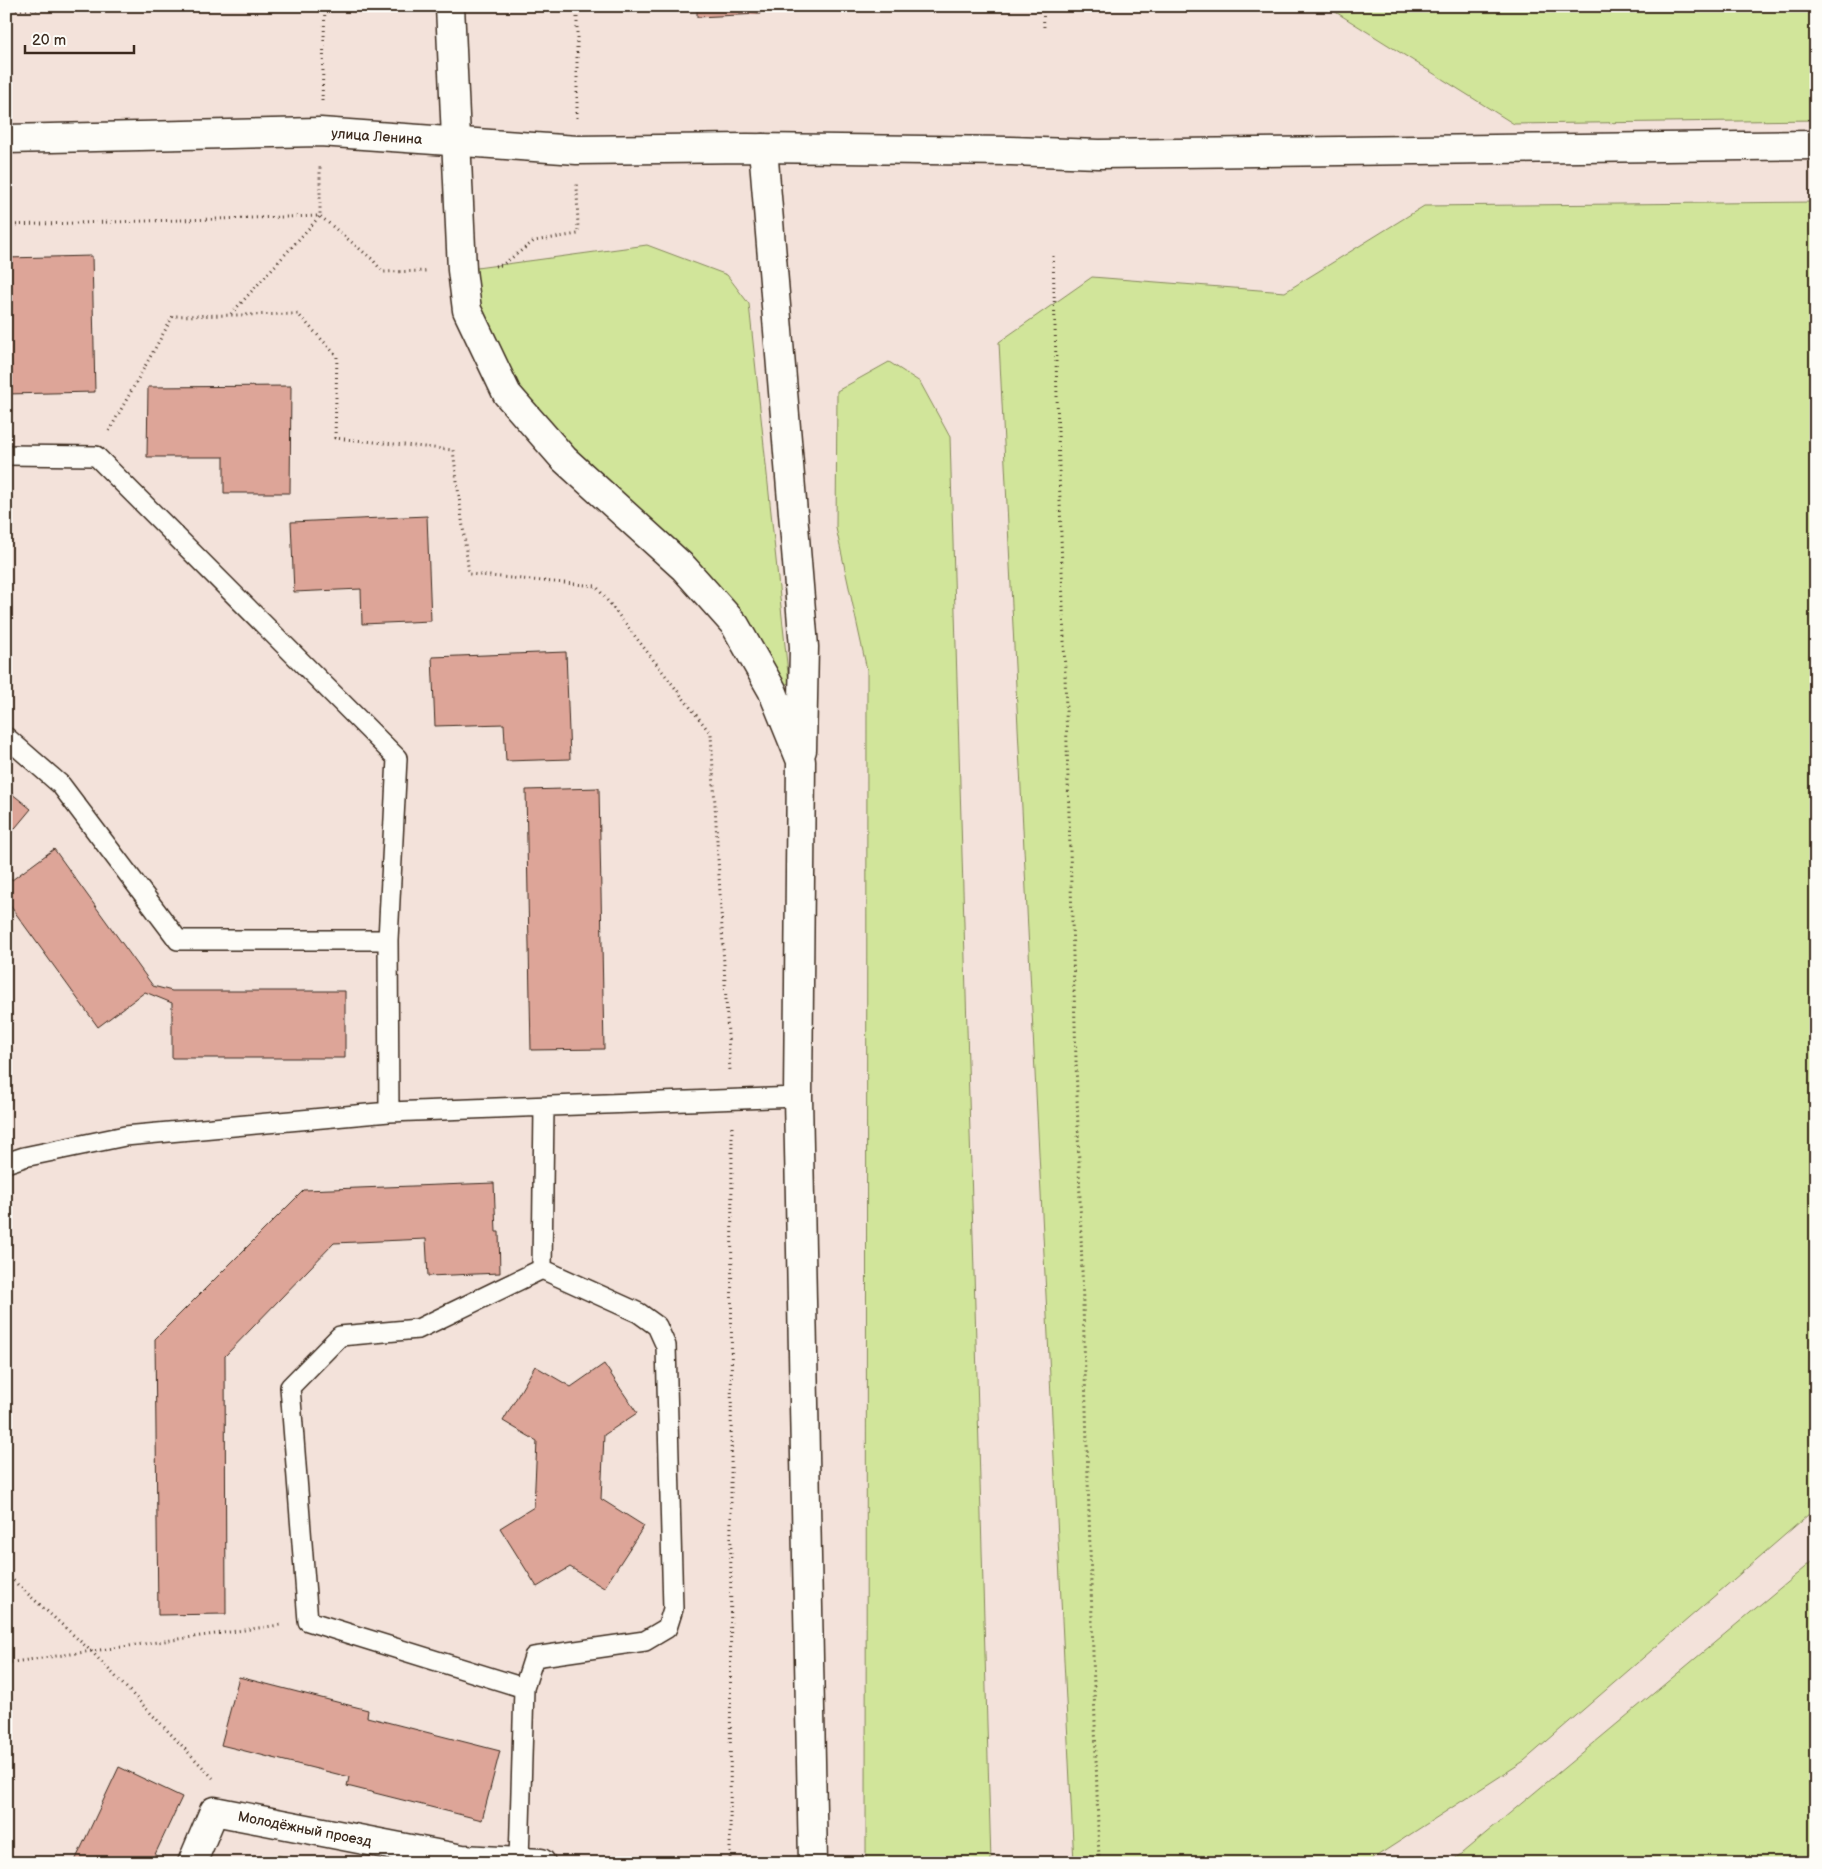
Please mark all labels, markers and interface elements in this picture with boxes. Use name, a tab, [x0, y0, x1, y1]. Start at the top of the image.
scale bar	[25, 22, 134, 54]
text: 20 m	[32, 31, 66, 50]
street label: улица Ленина	[331, 124, 424, 148]
street label: Молодёжный проезд	[237, 1807, 374, 1850]

